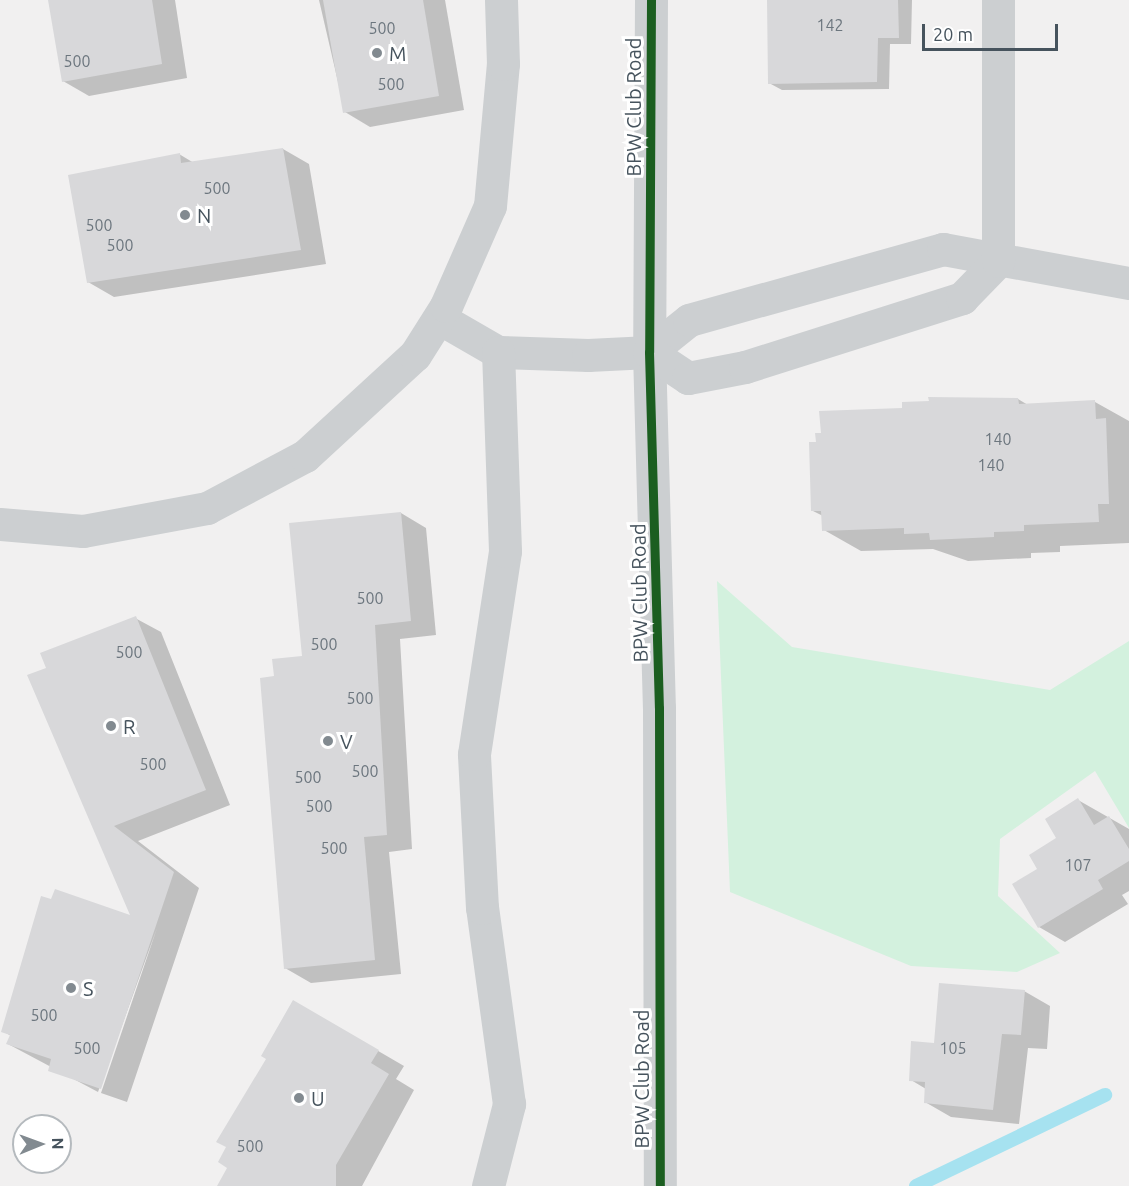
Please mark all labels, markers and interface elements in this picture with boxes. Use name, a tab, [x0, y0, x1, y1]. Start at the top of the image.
scale bar	[925, 12, 1062, 50]
house number: 142	[816, 15, 844, 35]
house number: 500	[368, 18, 396, 38]
text: 20 m	[933, 24, 973, 44]
street label: BPW Club Road	[621, 37, 645, 177]
place label: M	[389, 41, 406, 65]
marker: M	[370, 46, 384, 60]
house number: 500	[63, 51, 91, 71]
house number: 500	[377, 74, 405, 94]
house number: 500	[203, 178, 231, 198]
place label: N	[197, 203, 211, 227]
marker: N	[178, 208, 192, 222]
house number: 500	[85, 215, 113, 235]
house number: 500	[106, 235, 134, 255]
house number: 140	[984, 429, 1012, 449]
house number: 140	[977, 455, 1005, 475]
street label: BPW Club Road	[626, 523, 652, 663]
house number: 500	[356, 588, 384, 608]
house number: 500	[310, 634, 338, 654]
house number: 500	[115, 642, 143, 662]
house number: 500	[346, 688, 374, 708]
place label: R	[123, 714, 135, 738]
marker: R	[104, 719, 118, 733]
place label: V	[340, 729, 353, 753]
marker: V	[321, 734, 335, 748]
house number: 500	[139, 754, 167, 774]
house number: 500	[351, 761, 379, 781]
house number: 500	[294, 767, 322, 787]
house number: 500	[305, 796, 333, 816]
house number: 500	[320, 838, 348, 858]
house number: 107	[1064, 855, 1092, 875]
place label: S	[83, 976, 93, 1000]
marker: S	[64, 981, 78, 995]
house number: 500	[30, 1005, 58, 1025]
street label: BPW Club Road	[629, 1009, 653, 1149]
house number: 500	[73, 1038, 101, 1058]
house number: 105	[939, 1038, 967, 1058]
place label: U	[311, 1086, 325, 1110]
marker: U	[292, 1091, 306, 1105]
north arrow	[12, 1114, 72, 1174]
house number: 500	[236, 1136, 264, 1156]
text: N	[49, 1138, 67, 1150]

